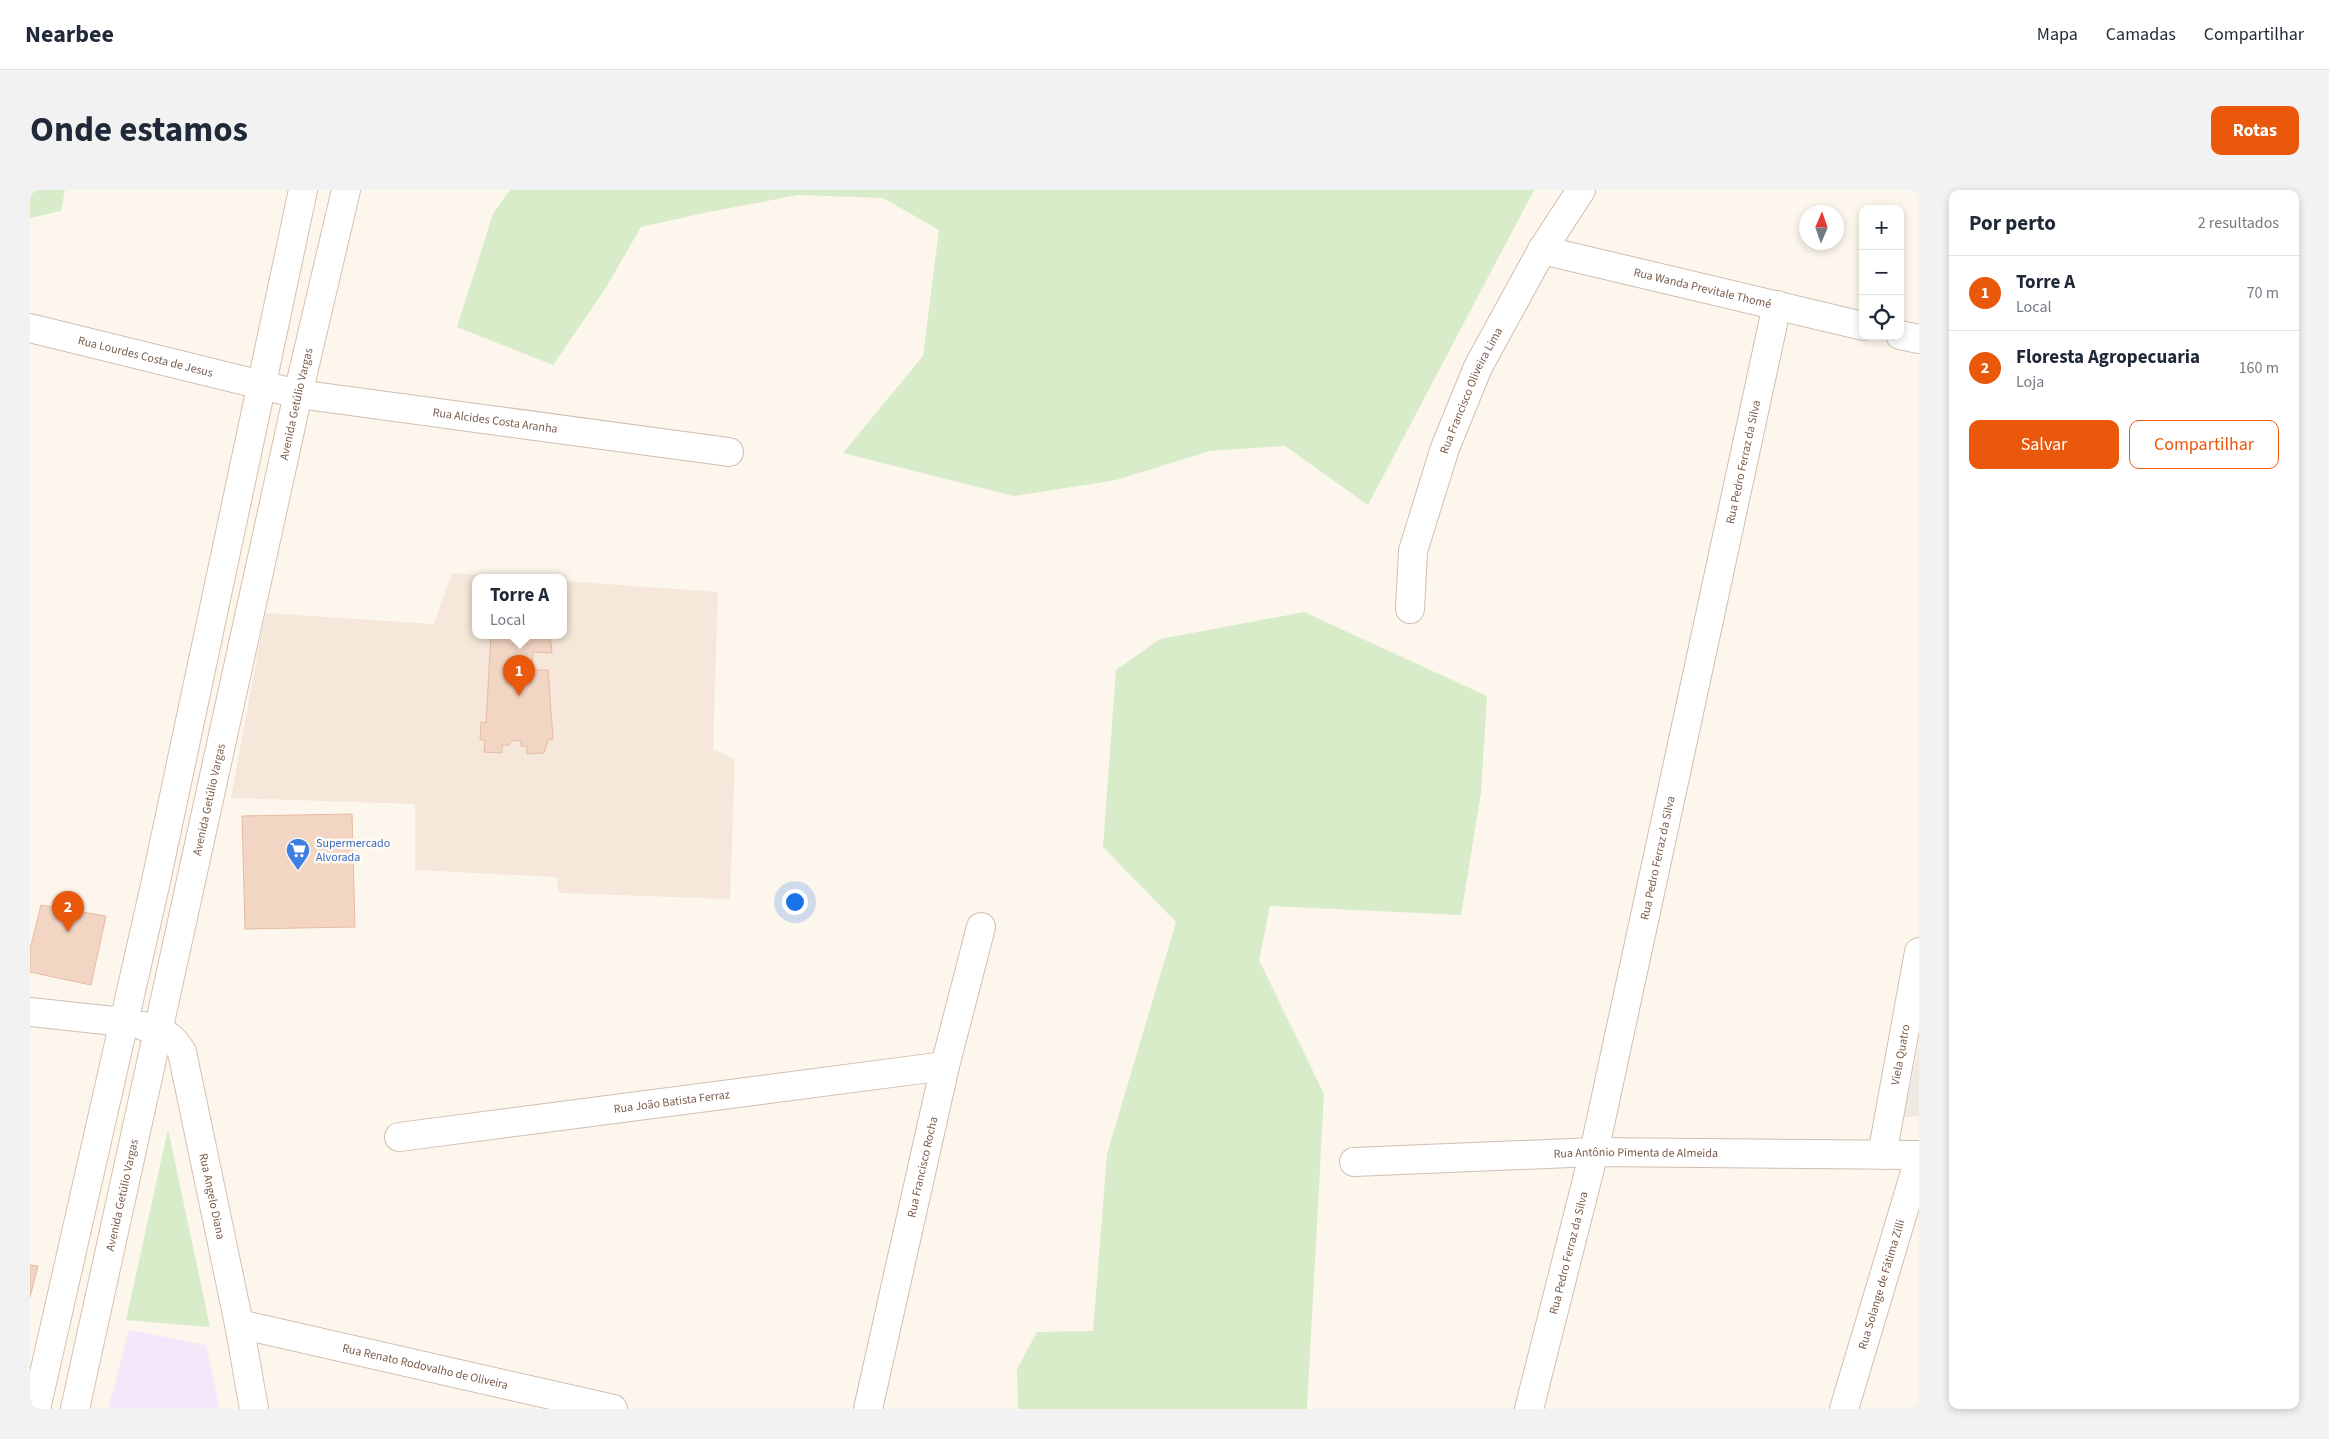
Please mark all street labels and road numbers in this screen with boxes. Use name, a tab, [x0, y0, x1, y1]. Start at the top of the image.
street label: Rua Wanda Previtale Thomé	[1632, 264, 1773, 313]
street label: Rua Francisco Oliveira Lima	[1436, 324, 1507, 456]
street label: Rua Lourdes Costa de Jesus	[76, 332, 215, 382]
street label: Avenida Getúlio Vargas	[276, 346, 318, 462]
street label: Rua Pedro Ferraz da Silva	[1722, 399, 1765, 526]
street label: Rua Alcides Costa Aranha	[432, 404, 559, 438]
street label: Avenida Getúlio Vargas	[189, 742, 230, 857]
street label: Rua Pedro Ferraz da Silva	[1636, 794, 1680, 922]
street label: Viela Quatro	[1887, 1023, 1915, 1087]
street label: Rua João Batista Ferraz	[613, 1086, 731, 1118]
street label: Rua Francisco Rocha	[903, 1115, 942, 1219]
street label: Avenida Getúlio Vargas	[102, 1138, 143, 1253]
street label: Rua Antônio Pimenta de Almeida	[1553, 1144, 1718, 1163]
street label: Rua Angelo Diana	[194, 1152, 229, 1241]
street label: Rua Pedro Ferraz da Silva	[1545, 1190, 1593, 1316]
street label: Rua Solange de Fátima Zilli	[1854, 1217, 1909, 1352]
street label: Rua Renato Rodovalho de Oliveira	[341, 1340, 510, 1394]

